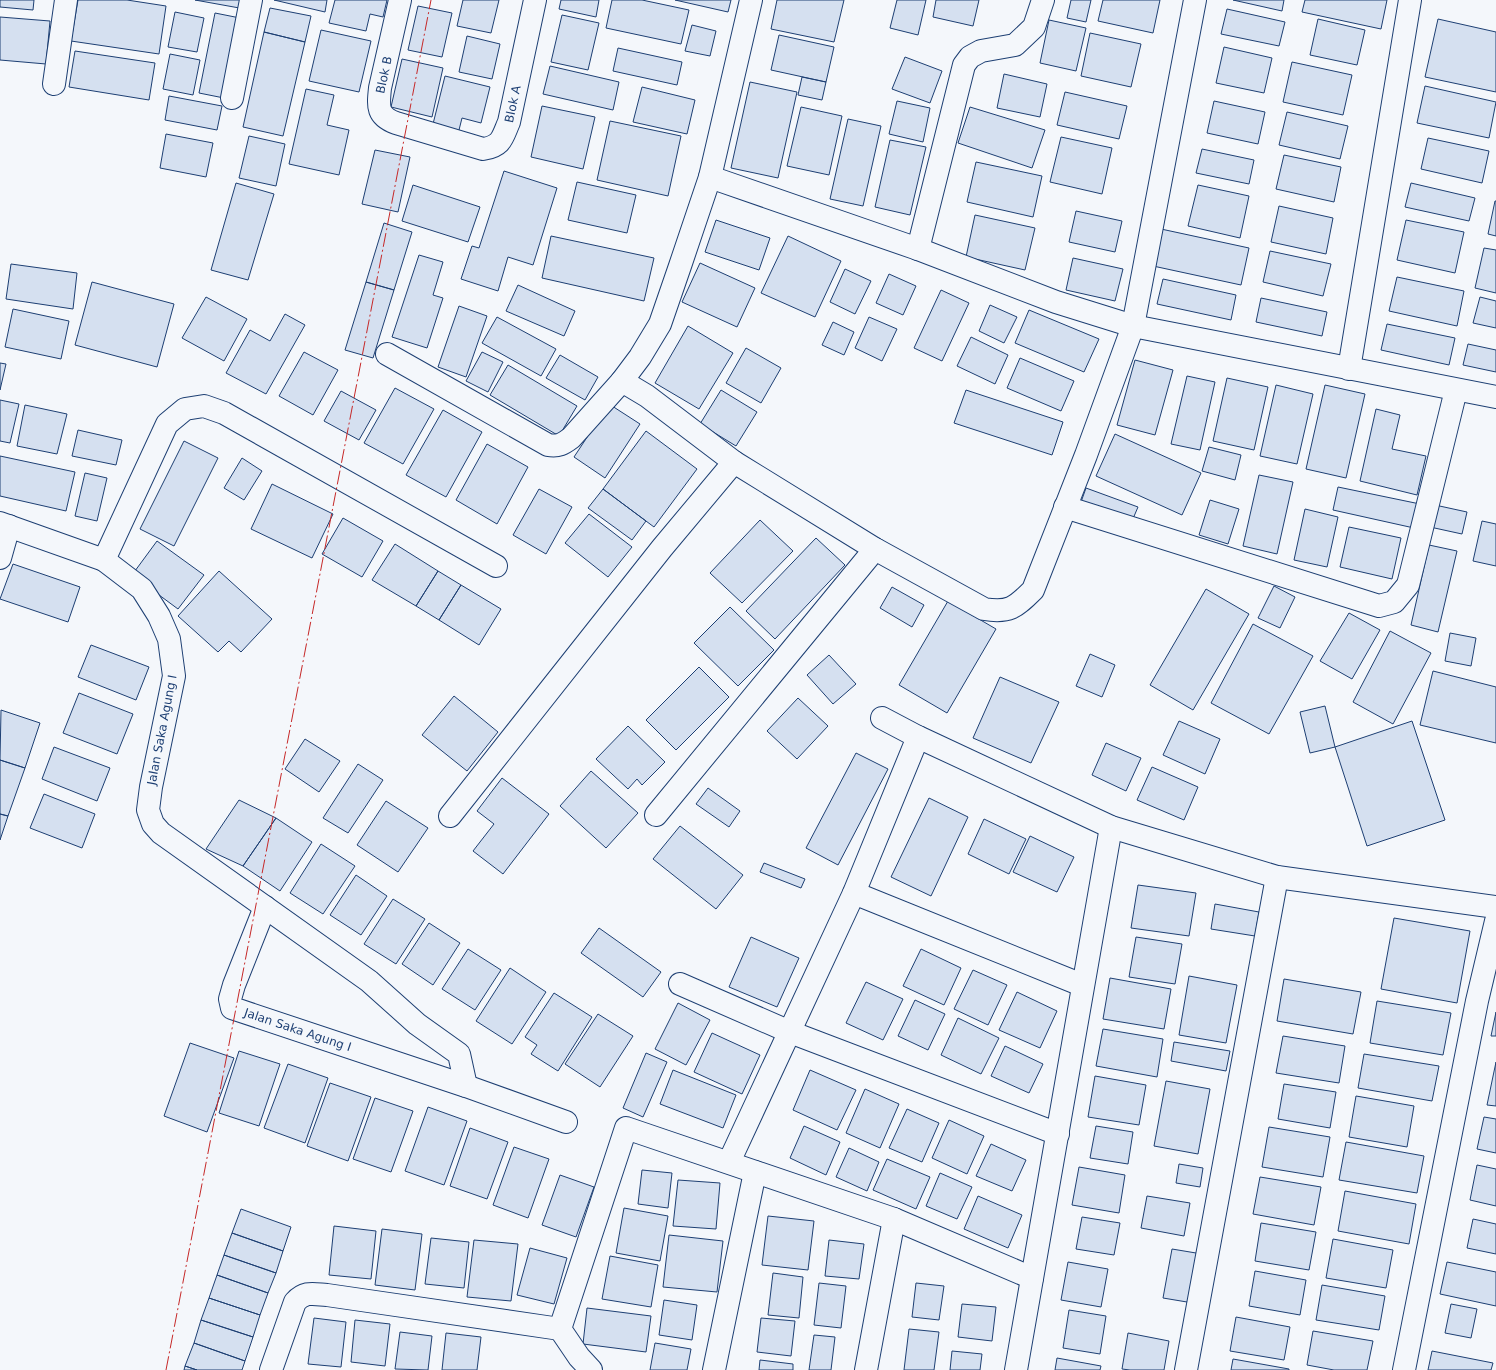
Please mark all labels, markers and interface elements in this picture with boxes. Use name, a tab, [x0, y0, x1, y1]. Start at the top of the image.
street label: Blok B	[373, 55, 395, 95]
street label: Blok A	[502, 83, 524, 124]
street label: Jalan Saka Agung I	[144, 674, 180, 787]
street label: Jalan Saka Agung I	[241, 1005, 353, 1054]

